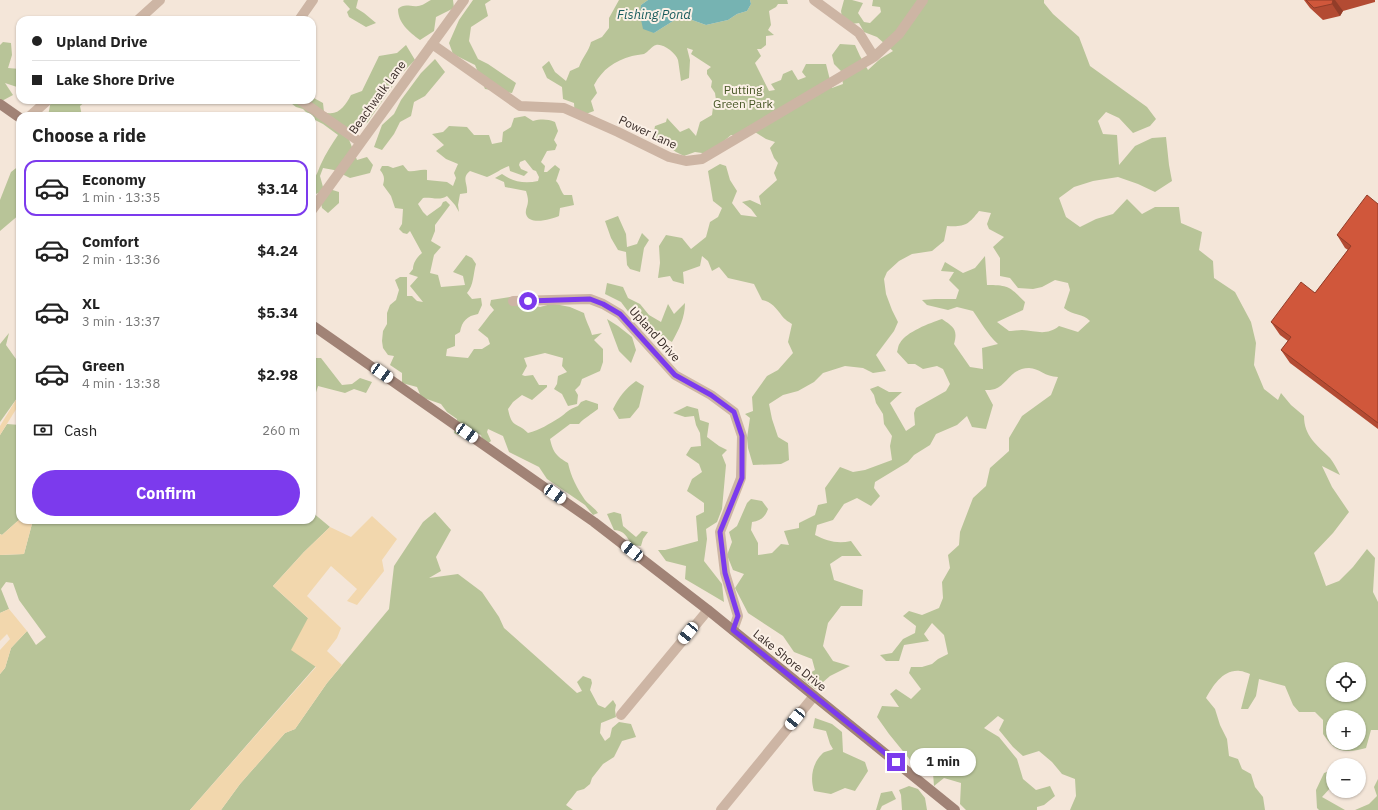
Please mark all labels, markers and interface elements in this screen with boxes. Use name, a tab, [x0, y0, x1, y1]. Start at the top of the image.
water label: Fishing Pond	[617, 6, 691, 23]
text: Upland Drive	[56, 32, 147, 51]
street label: Beachwalk Lane	[345, 57, 409, 137]
text: Lake Shore Drive	[56, 70, 175, 89]
park label: Putting Green Park	[713, 82, 774, 111]
street label: Power Lane	[617, 112, 680, 152]
text: Choose a ride	[32, 124, 146, 147]
icon: car	[34, 170, 70, 206]
text: Economy	[82, 170, 146, 189]
text: $3.14	[257, 179, 298, 198]
text: 1 min · 13:35	[82, 189, 160, 206]
icon: car	[34, 232, 70, 268]
text: Comfort	[82, 232, 139, 251]
text: $4.24	[257, 241, 298, 260]
text: 2 min · 13:36	[82, 251, 160, 268]
route start	[519, 292, 537, 310]
icon: car	[34, 294, 70, 330]
text: XL	[82, 294, 100, 313]
text: $5.34	[257, 303, 298, 322]
street label: Upland Drive	[626, 303, 684, 365]
text: 3 min · 13:37	[82, 313, 160, 330]
icon: car	[34, 356, 70, 392]
text: Green	[82, 356, 125, 375]
car	[369, 361, 395, 385]
text: $2.98	[257, 365, 298, 384]
text: 4 min · 13:38	[82, 375, 160, 392]
icon: cash	[32, 419, 54, 441]
text: Cash	[64, 421, 97, 440]
car	[454, 421, 480, 445]
text: 260 m	[262, 422, 300, 439]
button: Confirm	[32, 470, 300, 516]
car	[542, 482, 568, 506]
car	[619, 539, 645, 563]
car	[676, 620, 700, 646]
street label: Lake Shore Drive	[750, 626, 830, 694]
map controls	[1326, 662, 1366, 798]
button: locate	[1326, 662, 1366, 702]
car	[783, 706, 807, 732]
button: +	[1326, 710, 1366, 750]
callout: 1 min	[910, 748, 976, 776]
route end	[887, 753, 905, 771]
text: 1 min	[926, 753, 960, 770]
button: −	[1326, 758, 1366, 798]

